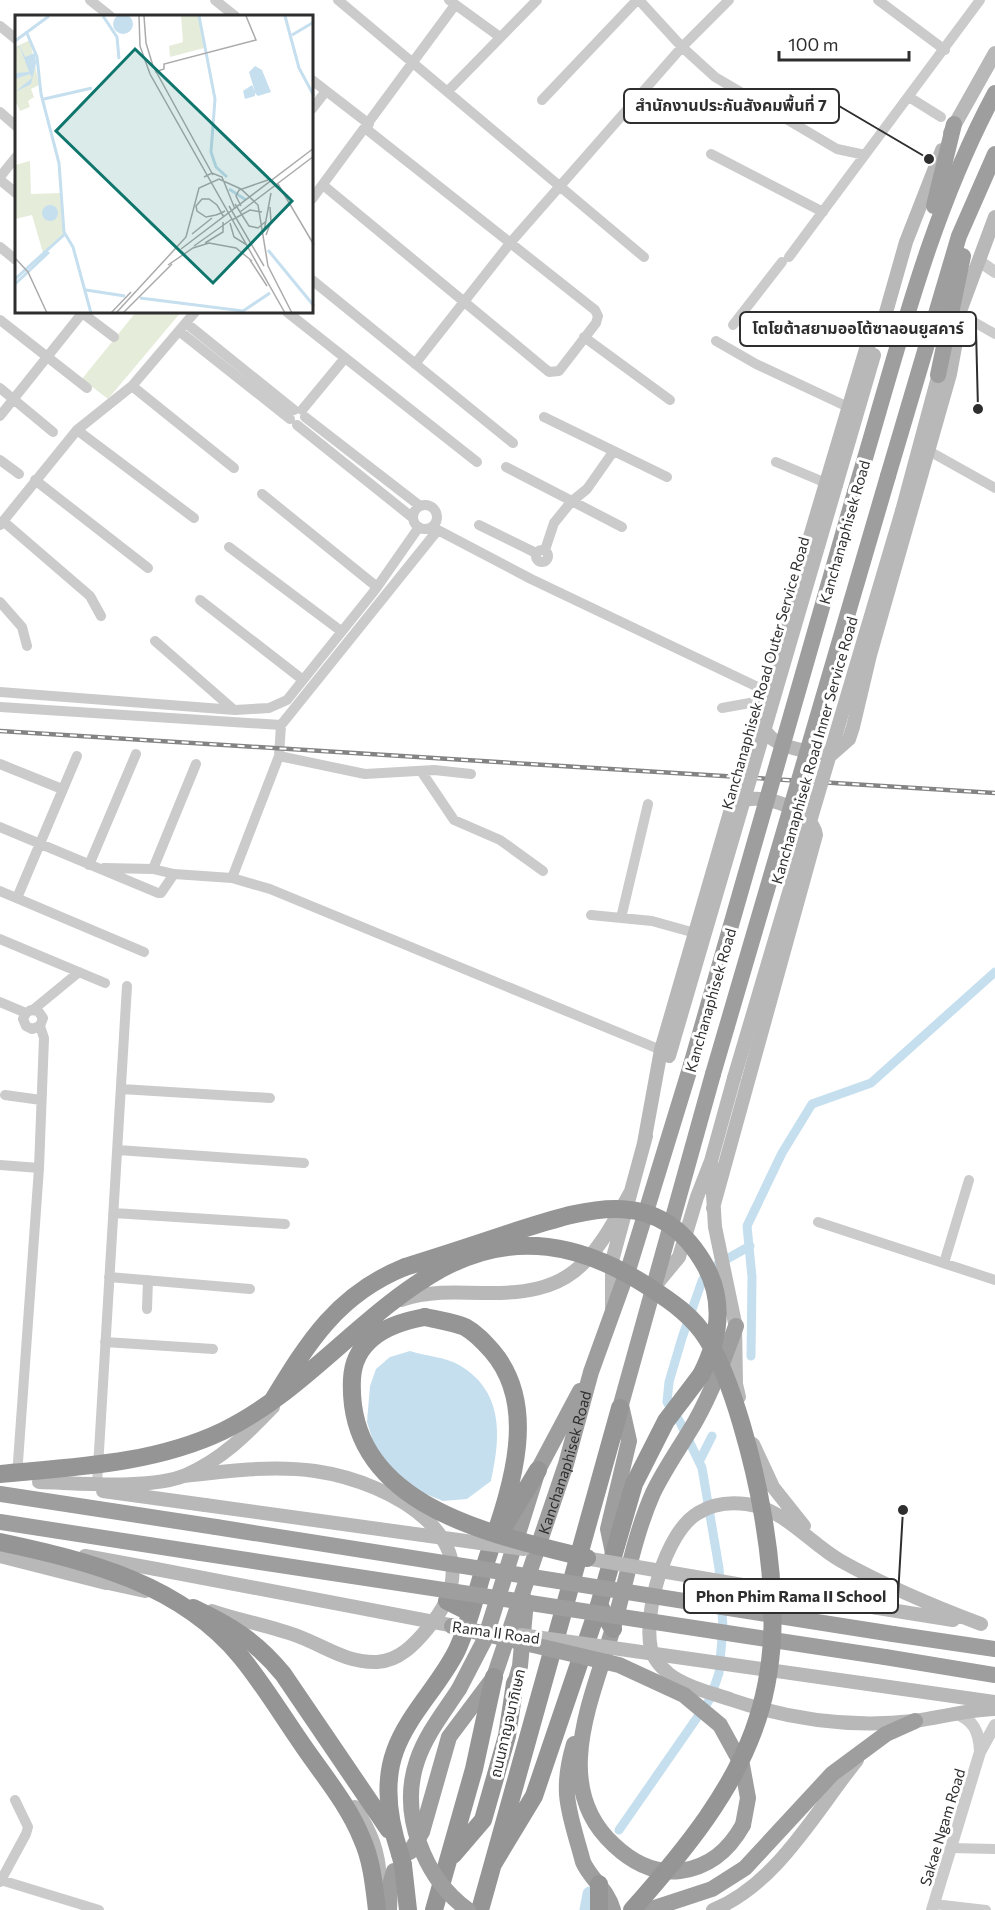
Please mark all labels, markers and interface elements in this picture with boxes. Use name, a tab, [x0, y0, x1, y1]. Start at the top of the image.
inset map	[15, 15, 314, 314]
scale bar	[779, 24, 910, 62]
text: 100 m	[788, 33, 838, 55]
callout: สำนักงานประกันสังคมพื้นที่ 7	[624, 89, 839, 123]
text: สำนักงานประกันสังคมพื้นที่ 7	[635, 94, 827, 114]
callout: โตโยต้าสยามออโต้ซาลอนยูสคาร์	[740, 312, 976, 346]
text: โตโยต้าสยามออโต้ซาลอนยูสคาร์	[752, 318, 964, 339]
street label: Kanchanaphisek Road	[815, 458, 873, 606]
street label: Kanchanaphisek Road Outer Service Road	[717, 535, 813, 811]
street label: Kanchanaphisek Road Inner Service Road	[767, 614, 861, 886]
street label: Kanchanaphisek Road	[681, 926, 739, 1074]
street label: Kanchanaphisek Road	[534, 1389, 595, 1536]
callout: Phon Phim Rama II School	[684, 1579, 898, 1613]
text: Phon Phim Rama II School	[696, 1586, 886, 1605]
street label: Rama II Road	[451, 1617, 541, 1647]
street label: ถนนกาญจนาภิเษก	[486, 1667, 528, 1779]
street label: Sakae Ngam Road	[916, 1766, 968, 1888]

